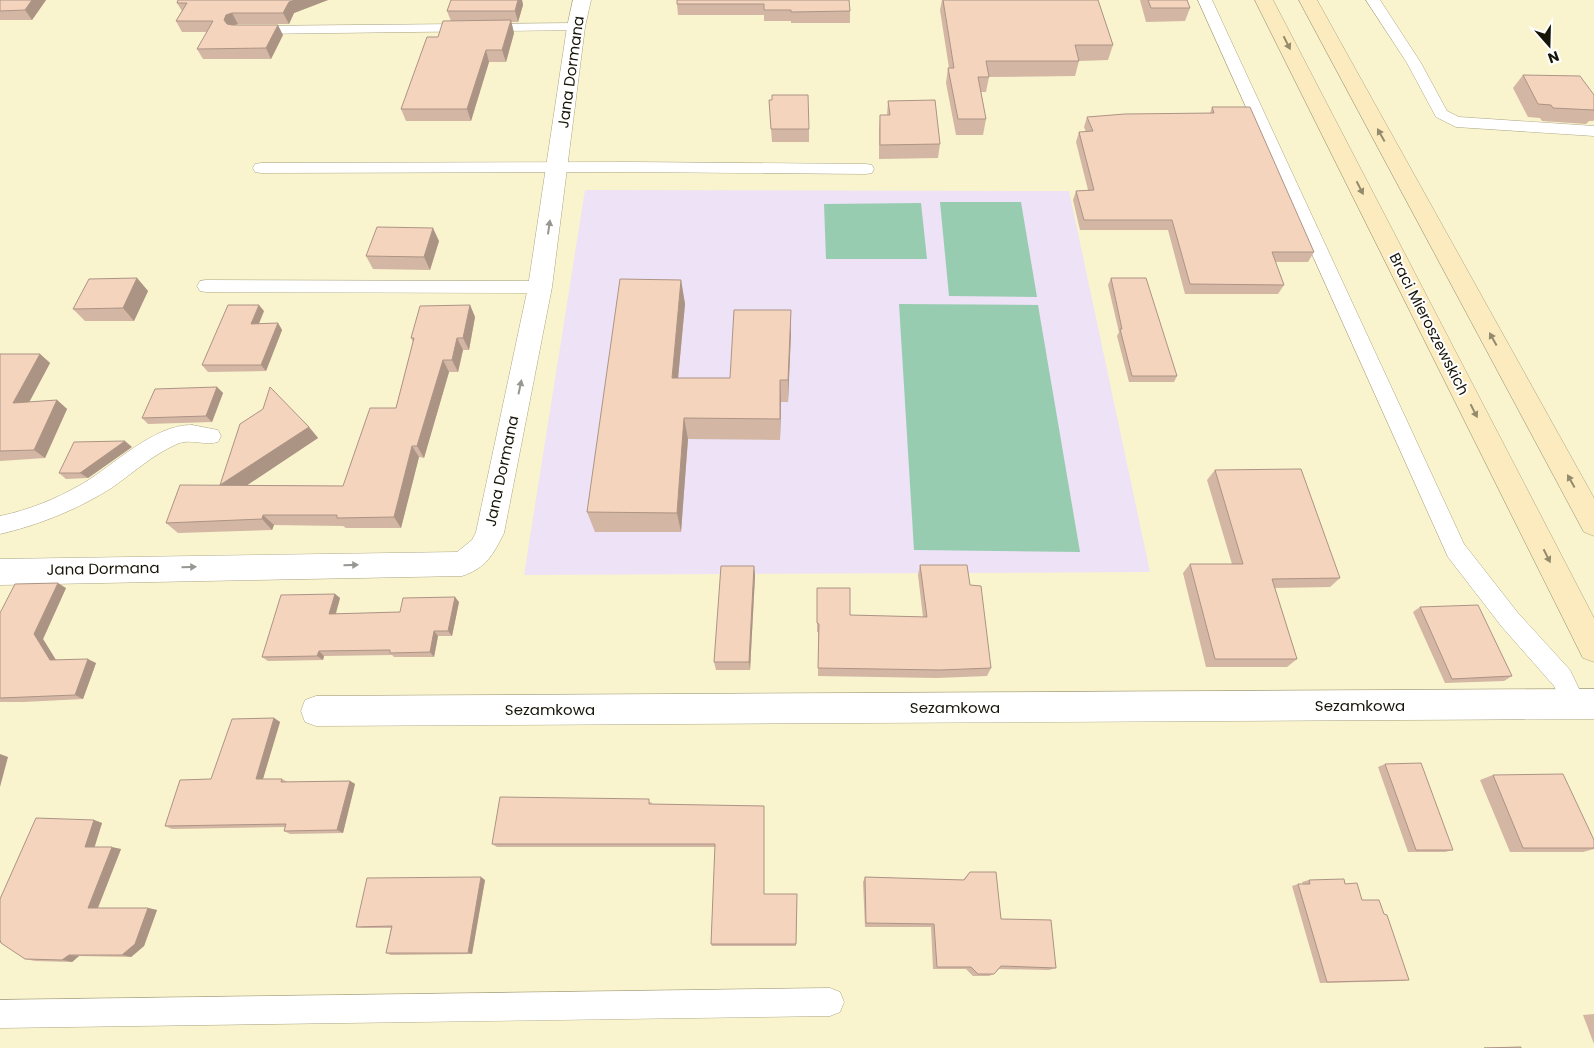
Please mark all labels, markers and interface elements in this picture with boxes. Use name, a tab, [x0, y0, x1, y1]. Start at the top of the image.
street label: Jana Dormana	[552, 15, 589, 129]
north arrow	[1524, 20, 1574, 70]
one-way arrow	[1283, 36, 1291, 51]
text: N	[1545, 46, 1562, 68]
one-way arrow	[1377, 127, 1385, 142]
one-way arrow	[1356, 181, 1364, 195]
one-way arrow	[545, 219, 553, 235]
street label: Braci Mieroszewskich	[1384, 249, 1474, 399]
one-way arrow	[1488, 332, 1497, 345]
one-way arrow	[516, 379, 524, 395]
one-way arrow	[1470, 404, 1478, 418]
street label: Jana Dormana	[479, 413, 524, 528]
one-way arrow	[1566, 475, 1575, 488]
one-way arrow	[1543, 549, 1551, 563]
street label: Jana Dormana	[46, 557, 160, 580]
one-way arrow	[343, 561, 359, 569]
one-way arrow	[181, 563, 197, 571]
street label: Sezamkowa	[1315, 695, 1405, 716]
street label: Sezamkowa	[910, 697, 1000, 718]
street label: Sezamkowa	[505, 699, 595, 720]

